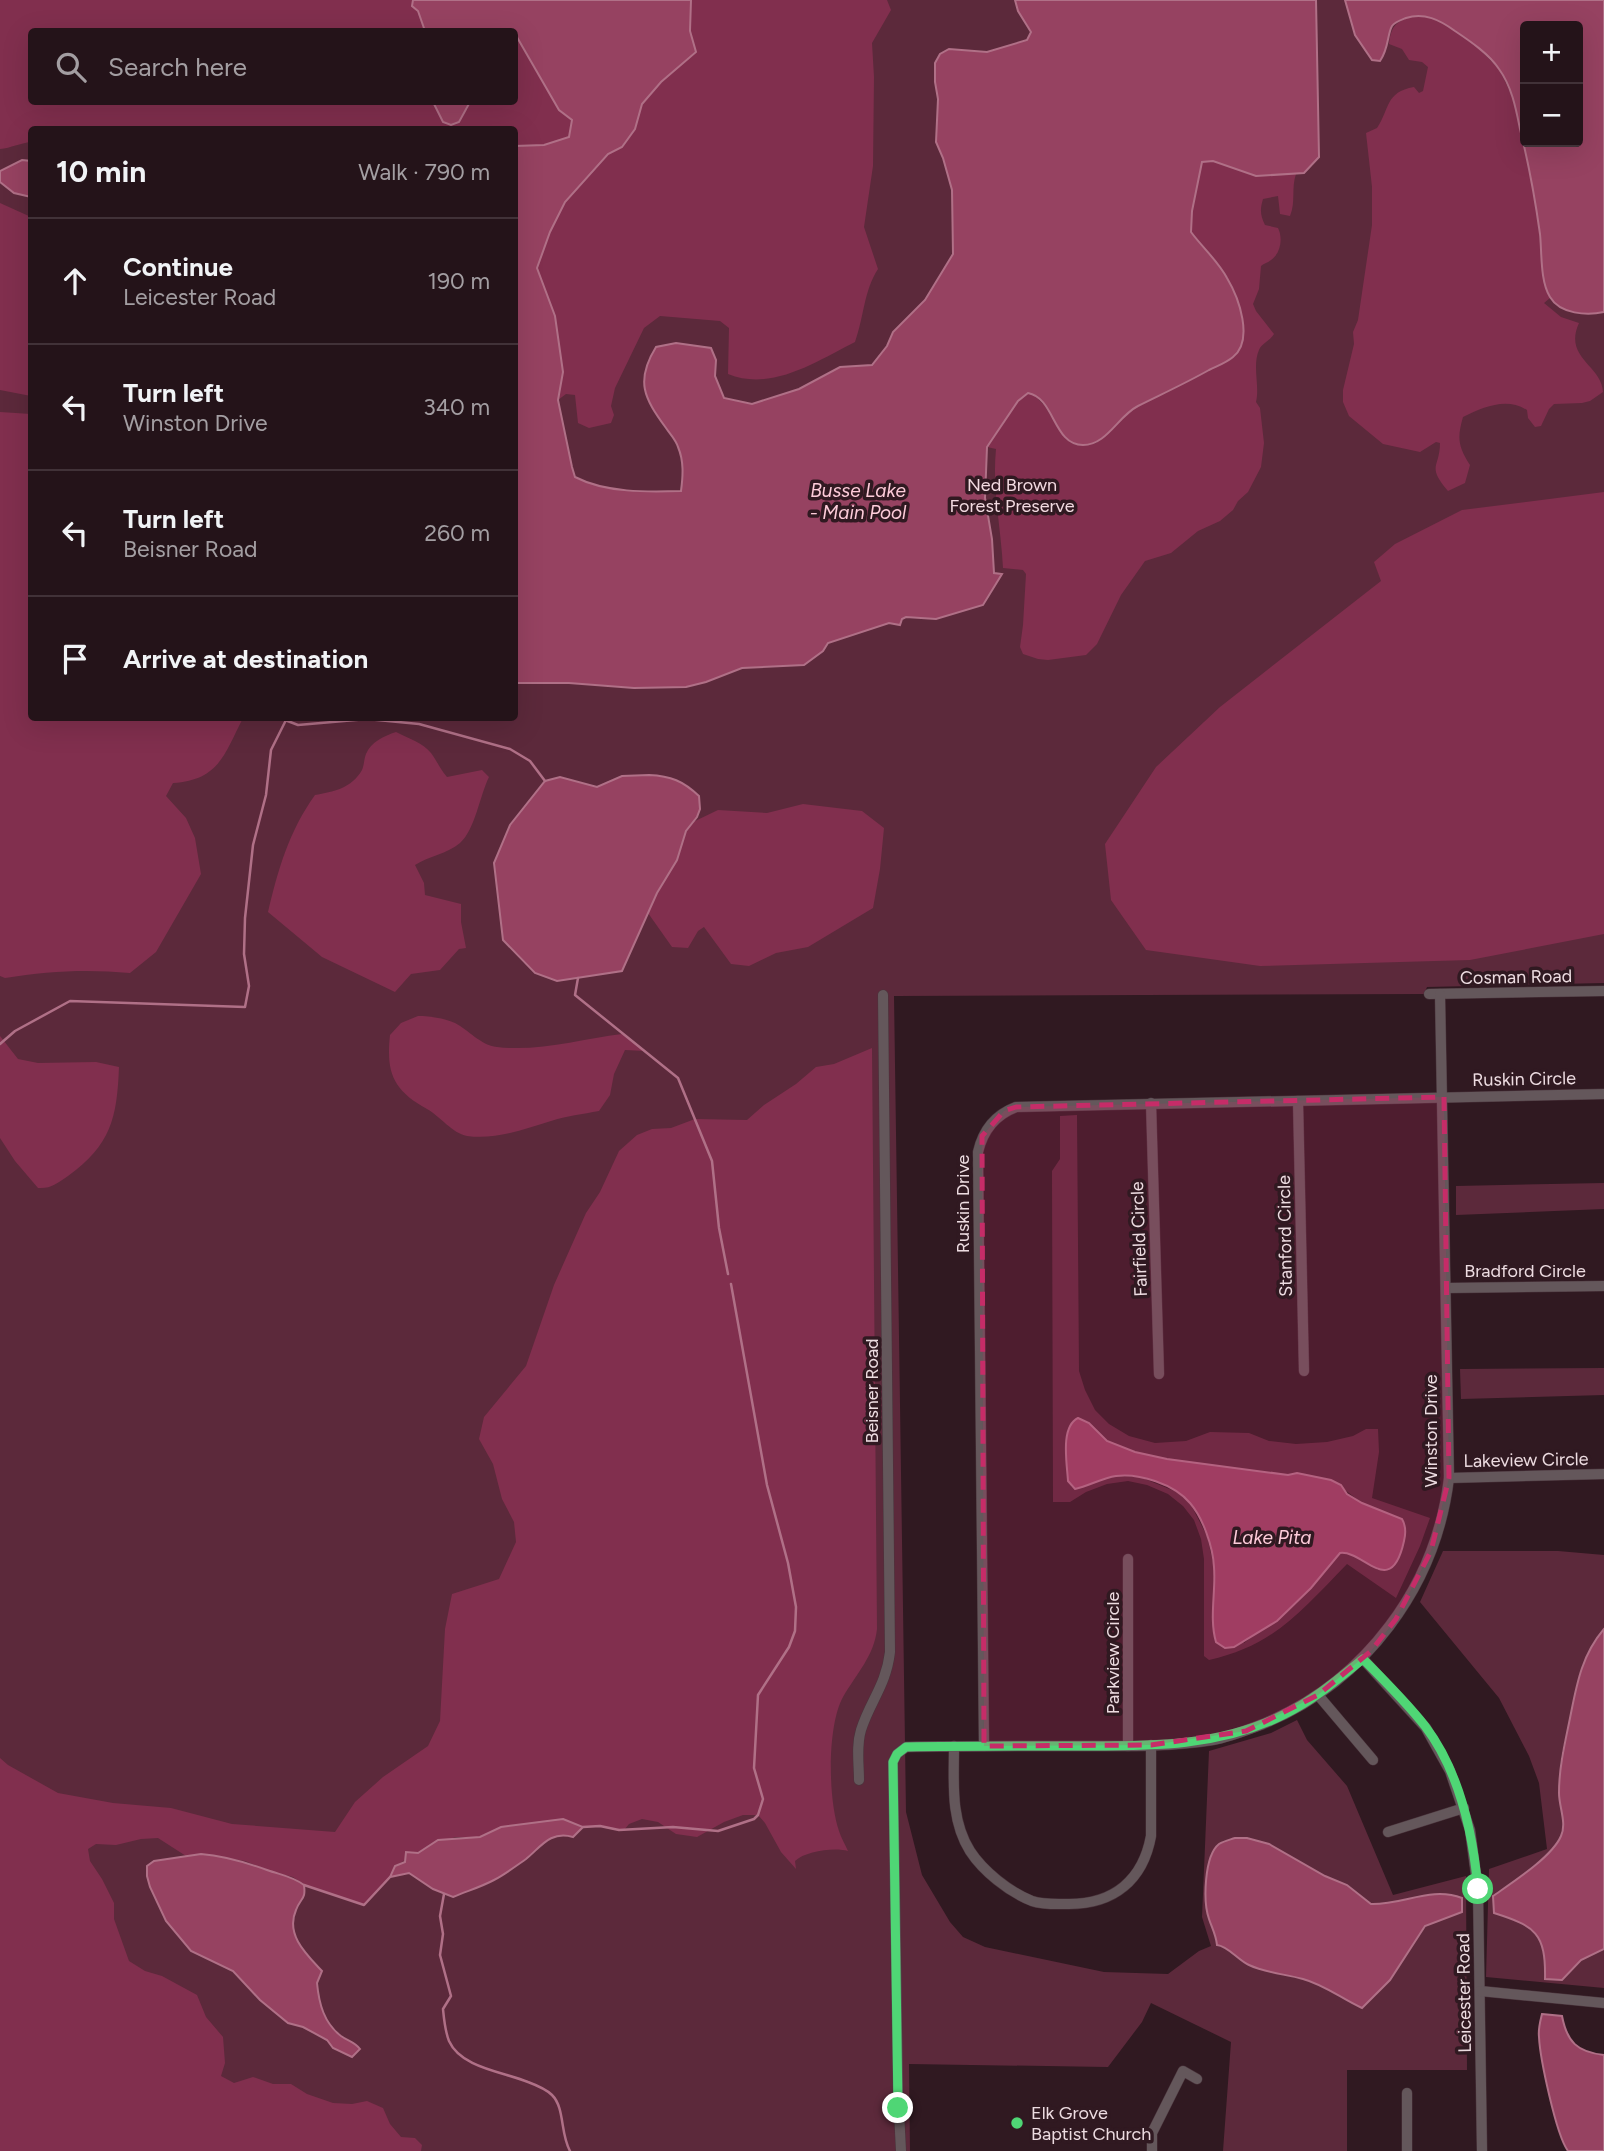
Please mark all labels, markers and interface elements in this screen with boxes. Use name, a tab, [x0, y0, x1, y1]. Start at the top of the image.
map controls	[1520, 21, 1583, 147]
button: +	[1520, 21, 1583, 84]
search box	[28, 28, 518, 105]
icon: search	[52, 48, 90, 86]
text: Search here	[108, 51, 247, 83]
button: −	[1520, 84, 1583, 147]
text: 10 min	[56, 153, 146, 190]
text: Walk · 790 m	[358, 158, 490, 186]
text: Continue	[123, 251, 233, 283]
icon: ahead	[56, 262, 94, 300]
text: 190 m	[427, 267, 490, 295]
text: Leicester Road	[123, 283, 276, 311]
text: Turn left	[123, 377, 224, 409]
icon: left	[56, 388, 94, 426]
text: 340 m	[423, 393, 490, 421]
text: Winston Drive	[123, 409, 268, 437]
park label: Ned Brown Forest Preserve	[949, 474, 1075, 517]
water label: Busse Lake - Main Pool	[810, 479, 907, 524]
text: Turn left	[123, 503, 224, 535]
icon: left	[56, 514, 94, 552]
text: 260 m	[424, 519, 490, 547]
text: Beisner Road	[123, 535, 257, 563]
icon: arrive	[56, 640, 94, 678]
text: Arrive at destination	[123, 643, 368, 675]
street label: Cosman Road	[1460, 965, 1572, 989]
street label: Ruskin Circle	[1472, 1067, 1576, 1091]
street label: Ruskin Drive	[952, 1154, 974, 1253]
street label: Stanford Circle	[1273, 1175, 1297, 1297]
street label: Fairfield Circle	[1126, 1181, 1152, 1297]
street label: Bradford Circle	[1464, 1260, 1586, 1282]
street label: Beisner Road	[861, 1338, 883, 1444]
street label: Winston Drive	[1420, 1374, 1442, 1488]
street label: Lakeview Circle	[1463, 1448, 1589, 1472]
water label: Lake Pita	[1232, 1526, 1312, 1549]
street label: Parkview Circle	[1102, 1591, 1124, 1714]
route start	[1462, 1873, 1493, 1904]
street label: Leicester Road	[1452, 1933, 1476, 2053]
route end	[882, 2092, 913, 2123]
place label: Elk Grove Baptist Church	[1031, 2102, 1151, 2145]
marker: Elk Grove Baptist Church	[1009, 2115, 1025, 2131]

